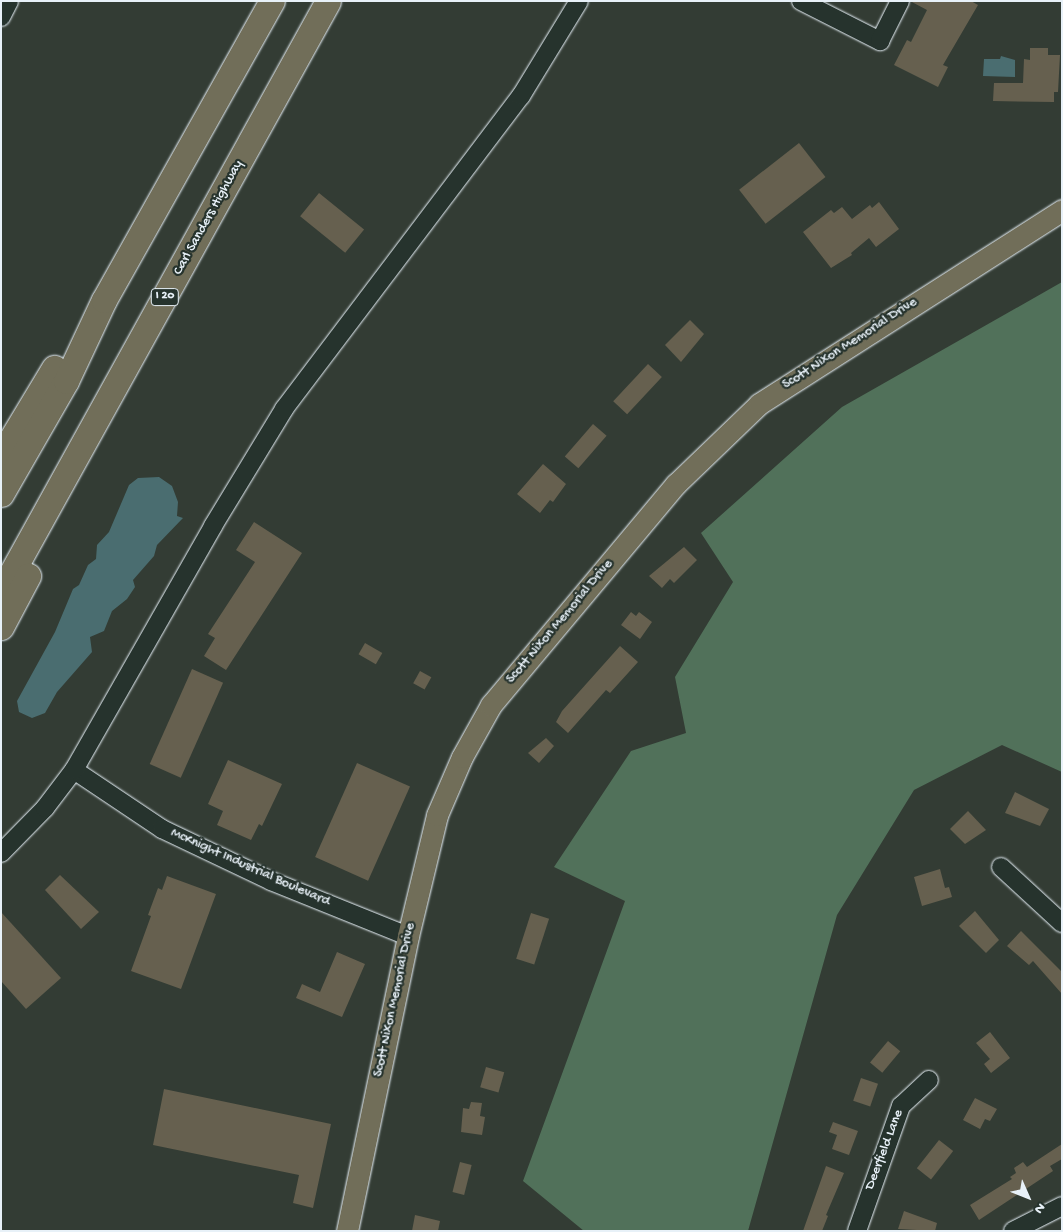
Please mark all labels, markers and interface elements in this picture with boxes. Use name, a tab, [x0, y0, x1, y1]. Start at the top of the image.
street label: Carl Sanders Highway	[171, 158, 247, 278]
road number: I 20	[150, 288, 180, 306]
street label: Scott Nixon Memorial Drive	[780, 294, 920, 394]
street label: Scott Nixon Memorial Drive	[503, 557, 617, 687]
street label: McKnight Industrial Boulevard	[168, 825, 332, 911]
street label: Scott Nixon Memorial Drive	[370, 922, 420, 1078]
street label: Deerfield Lane	[862, 1108, 908, 1192]
north arrow	[1003, 1172, 1053, 1222]
text: N	[1030, 1199, 1048, 1217]

